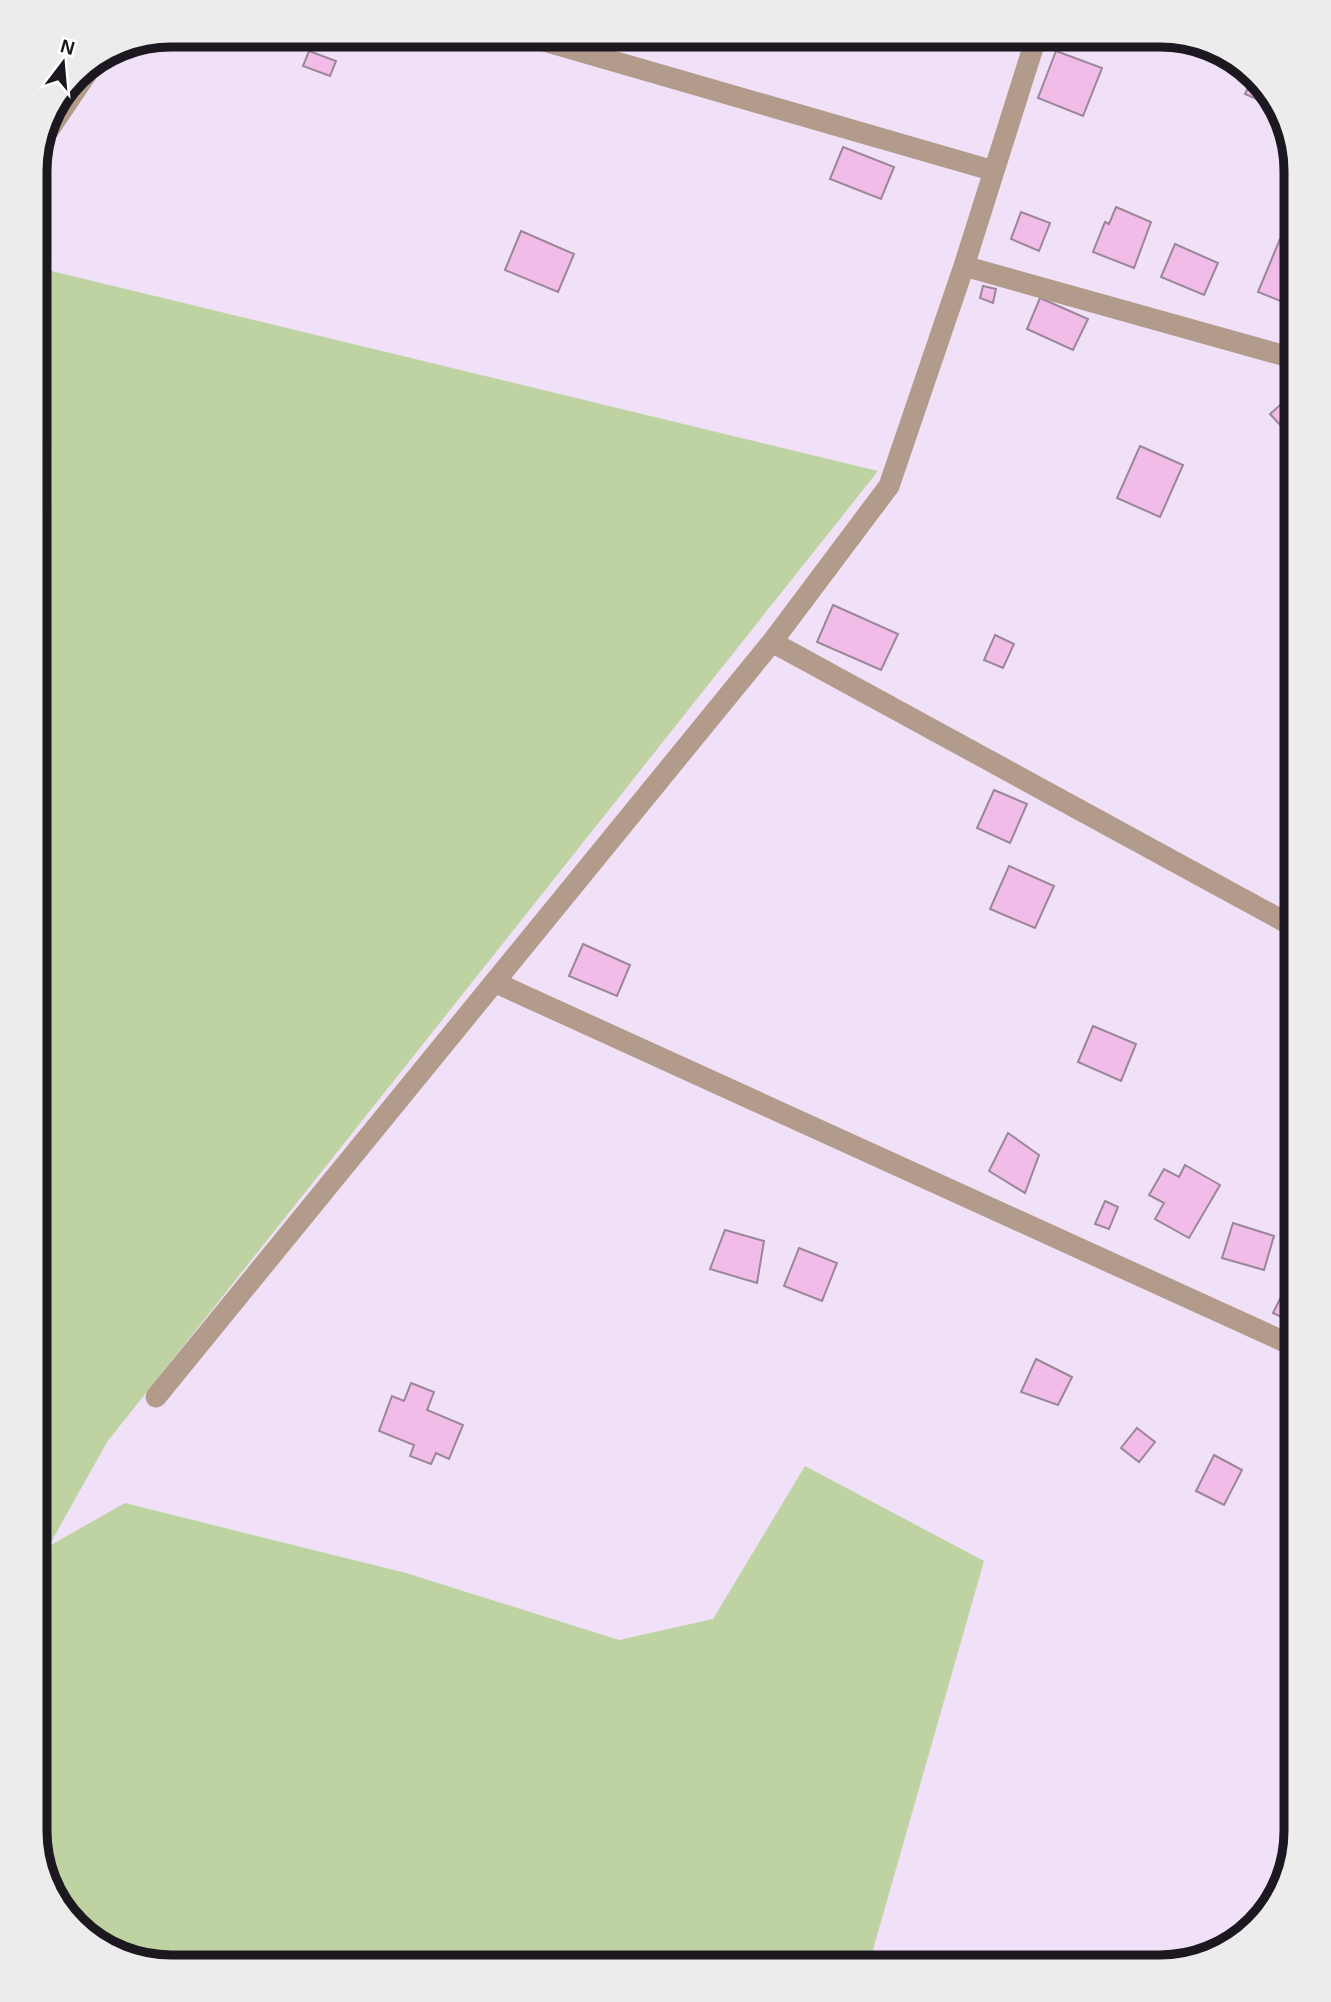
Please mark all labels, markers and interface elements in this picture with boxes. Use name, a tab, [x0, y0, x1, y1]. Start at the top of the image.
north arrow	[28, 28, 98, 98]
text: N	[58, 35, 77, 59]

